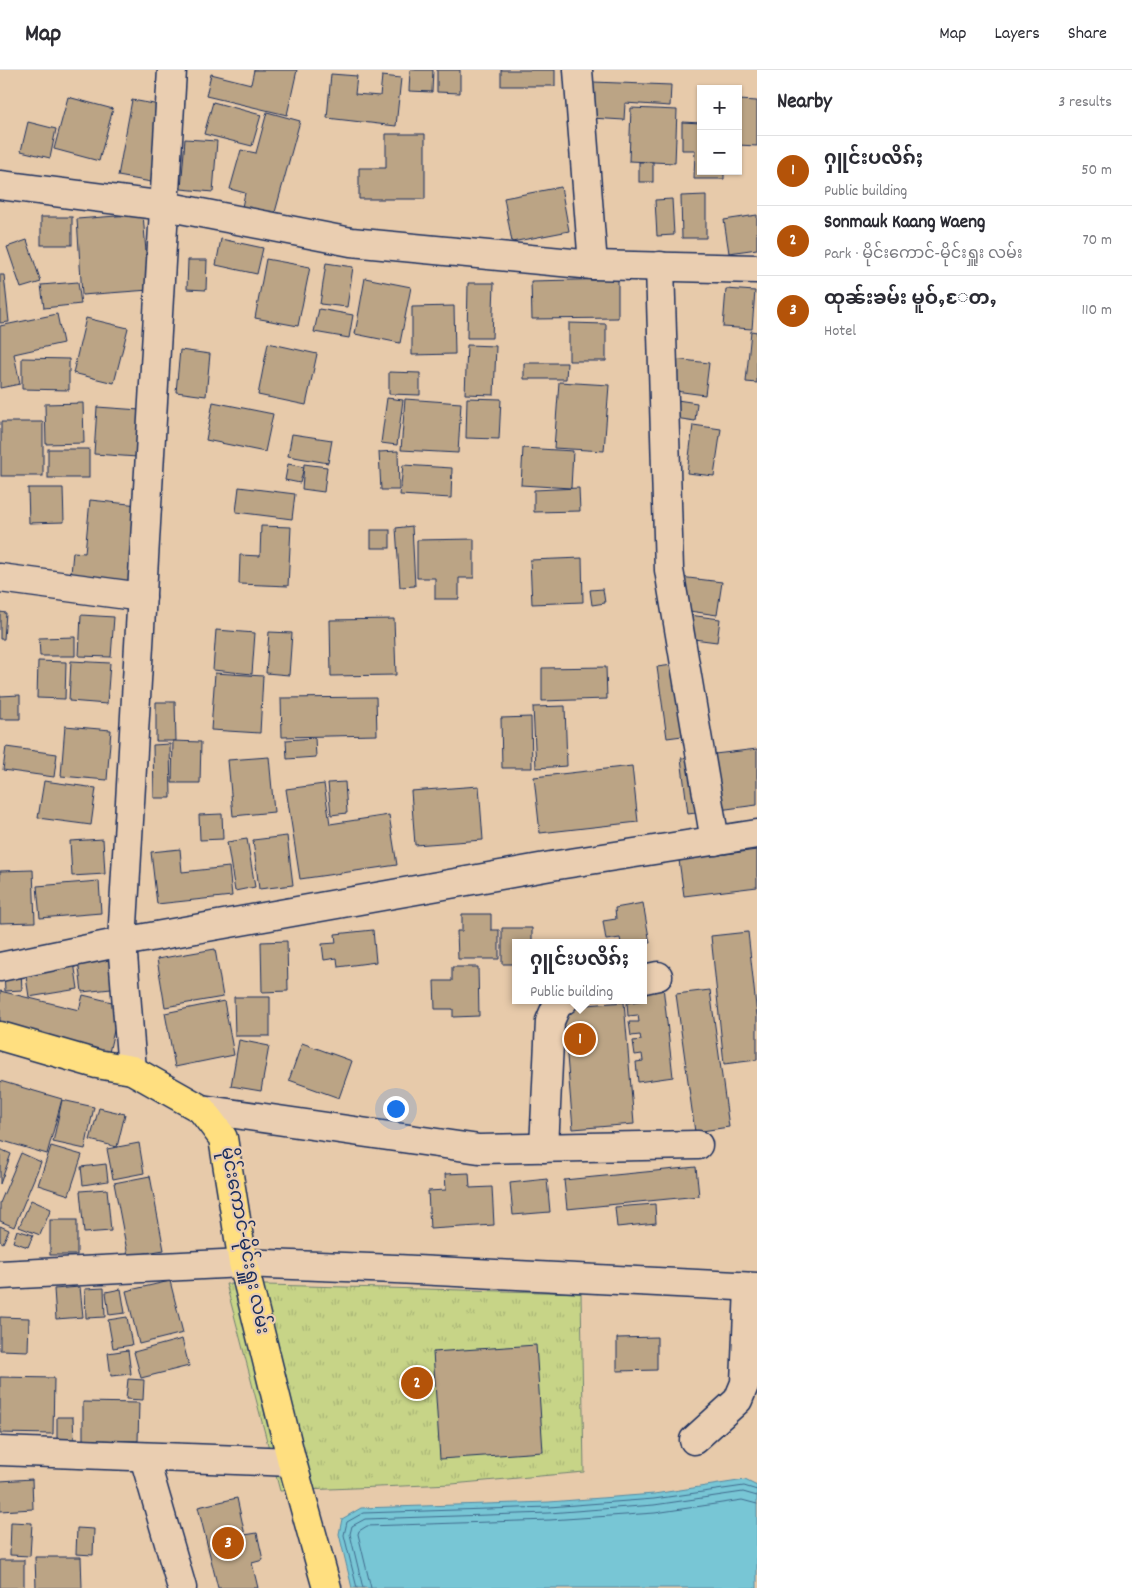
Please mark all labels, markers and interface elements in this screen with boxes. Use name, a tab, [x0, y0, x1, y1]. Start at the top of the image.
text: Map	[25, 18, 61, 52]
text: Map	[939, 22, 966, 47]
text: Layers	[994, 22, 1040, 47]
text: Share	[1068, 22, 1107, 47]
map controls	[697, 85, 742, 175]
button: +	[697, 85, 742, 130]
text: Nearby	[777, 88, 832, 118]
text: 3 results	[1058, 91, 1112, 114]
button: −	[697, 130, 742, 175]
text: ႁူင်းပလိၵ်ႈ	[824, 147, 923, 174]
text: 1	[791, 159, 795, 182]
text: 50 m	[1081, 159, 1112, 182]
text: Public building	[824, 180, 907, 203]
text: Sonmauk Kaang Waeng	[824, 210, 985, 237]
text: 2	[790, 229, 797, 252]
text: 70 m	[1082, 229, 1112, 252]
text: Park · မိုင်းကောင်-မိုင်းရှူး လမ်း	[824, 243, 1022, 266]
text: ထုၼ်းၶမ်း မူဝ်ႇႄတႇ	[824, 287, 997, 314]
text: 3	[789, 299, 797, 322]
text: 110 m	[1082, 299, 1112, 322]
text: Hotel	[824, 320, 856, 343]
popup	[512, 939, 647, 1004]
text: ႁူင်းပလိၵ်ႈ	[530, 948, 629, 975]
text: Public building	[530, 981, 613, 1004]
pin: 1	[564, 1020, 596, 1058]
your location	[383, 1096, 409, 1122]
street label: မိုင်းကောင်-မိုင်းရှူး လမ်း	[212, 1144, 278, 1337]
pin: 2	[401, 1364, 433, 1402]
pin: 3	[212, 1524, 244, 1562]

